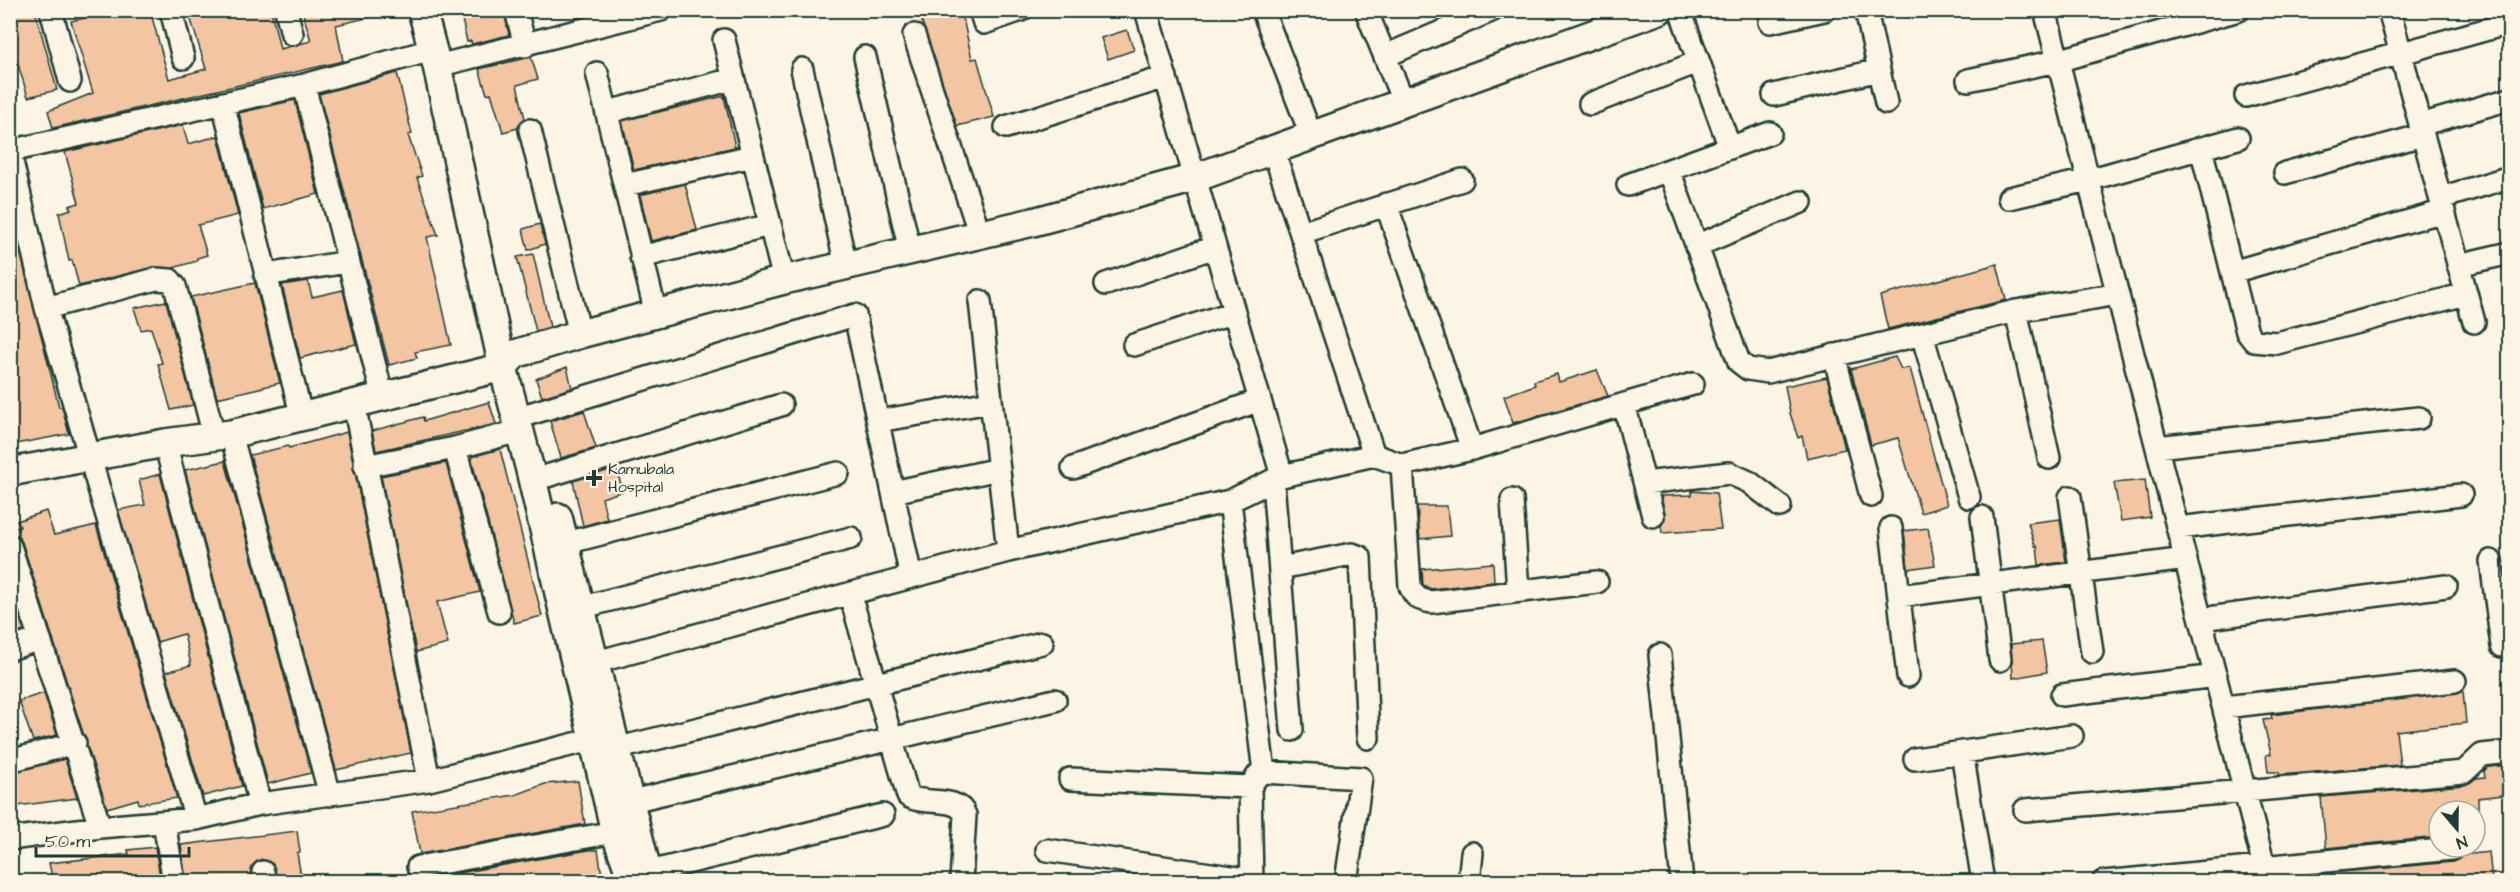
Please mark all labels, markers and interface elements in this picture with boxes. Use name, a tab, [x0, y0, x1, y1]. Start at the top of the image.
place label: Kamubala Hospital	[608, 458, 674, 498]
marker: Kamubala Hospital	[585, 469, 603, 487]
north arrow	[2427, 799, 2487, 859]
scale bar	[36, 820, 189, 858]
text: 50 m	[45, 829, 90, 854]
text: N	[2453, 830, 2470, 854]

